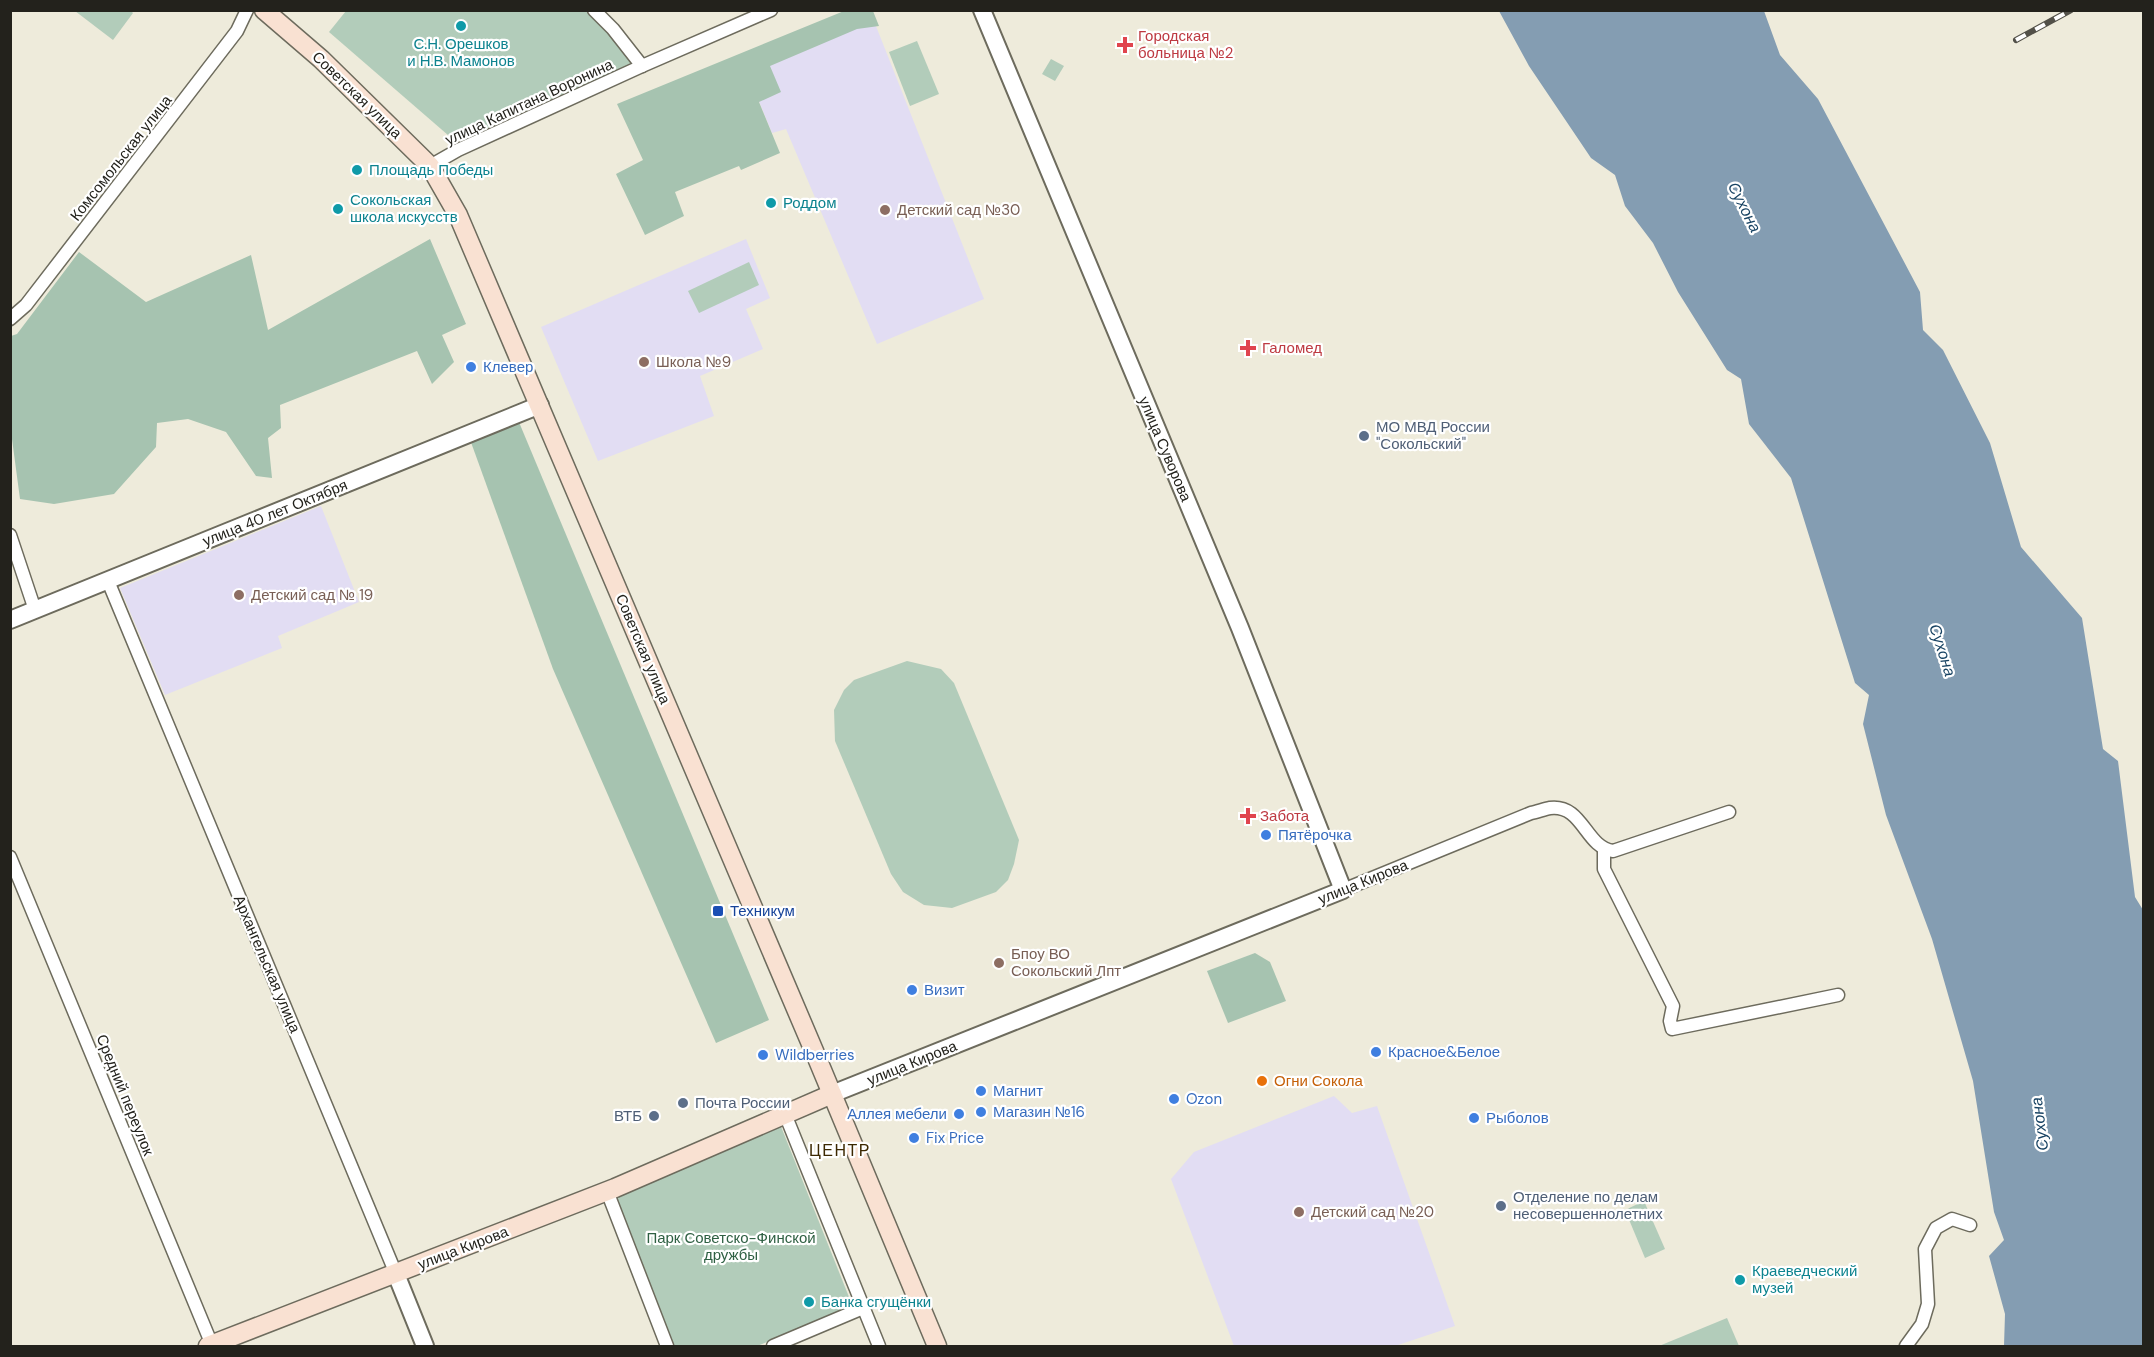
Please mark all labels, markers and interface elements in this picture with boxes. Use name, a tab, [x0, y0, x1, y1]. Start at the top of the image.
marker: С.Н. Орешков и Н.В. Мамонов	[454, 19, 468, 33]
place label: Городская больница №2	[1138, 26, 1234, 63]
place label: С.Н. Орешков и Н.В. Мамонов	[407, 34, 515, 71]
marker: Городская больница №2	[1116, 36, 1134, 54]
street label: Советская улица	[308, 47, 407, 143]
street label: улица Капитана Воронина	[442, 54, 617, 150]
street label: Комсомольская улица	[66, 91, 177, 225]
place label: Площадь Победы	[369, 160, 493, 180]
marker: Площадь Победы	[350, 163, 364, 177]
water label: Сухона	[1723, 178, 1766, 236]
place label: Сокольская школа искусств	[350, 190, 458, 227]
place label: Роддом	[783, 193, 837, 213]
marker: Роддом	[764, 196, 778, 210]
place label: Детский сад №30	[897, 200, 1020, 220]
marker: Сокольская школа искусств	[331, 202, 345, 216]
marker: Детский сад №30	[878, 203, 892, 217]
place label: Галомед	[1262, 338, 1322, 358]
marker: Галомед	[1239, 339, 1257, 357]
place label: Школа №9	[656, 352, 731, 372]
marker: Школа №9	[637, 355, 651, 369]
place label: Клевер	[483, 357, 533, 377]
marker: Клевер	[464, 360, 478, 374]
street label: улица Суворова	[1134, 393, 1196, 505]
place label: МО МВД России "Сокольский"	[1376, 417, 1490, 454]
marker: МО МВД России "Сокольский"	[1357, 429, 1371, 443]
street label: улица 40 лет Октября	[200, 475, 350, 551]
place label: Детский сад № 19	[251, 585, 373, 605]
marker: Детский сад № 19	[232, 588, 246, 602]
street label: Советская улица	[611, 591, 675, 708]
water label: Сухона	[1924, 621, 1961, 679]
place label: Забота	[1260, 806, 1310, 826]
marker: Забота	[1241, 809, 1255, 823]
place label: Пятёрочка	[1278, 825, 1352, 845]
marker: Пятёрочка	[1259, 828, 1273, 842]
street label: улица Кирова	[1315, 855, 1411, 909]
street label: Архангельская улица	[229, 892, 305, 1037]
place label: Техникум	[730, 901, 795, 921]
marker: Техникум	[711, 904, 725, 918]
place label: Бпоу ВО Сокольский Лпт	[1011, 944, 1121, 981]
marker: Бпоу ВО Сокольский Лпт	[992, 956, 1006, 970]
place label: Визит	[924, 980, 965, 1000]
marker: Визит	[905, 983, 919, 997]
street label: Средний переулок	[92, 1031, 159, 1159]
street label: улица Кирова	[864, 1036, 960, 1090]
place label: Красное&Белое	[1388, 1042, 1500, 1062]
place label: Wildberries	[775, 1045, 855, 1065]
marker: Красное&Белое	[1369, 1045, 1383, 1059]
marker: Wildberries	[756, 1048, 770, 1062]
place label: Огни Сокола	[1274, 1071, 1363, 1091]
marker: Огни Сокола	[1255, 1074, 1269, 1088]
place label: Магнит	[993, 1081, 1043, 1101]
marker: Магнит	[974, 1084, 988, 1098]
place label: Ozon	[1186, 1089, 1222, 1109]
marker: Ozon	[1167, 1092, 1181, 1106]
place label: Почта России	[695, 1093, 790, 1113]
marker: Почта России	[676, 1096, 690, 1110]
water label: Сухона	[2026, 1096, 2053, 1152]
place label: Магазин №16	[993, 1102, 1085, 1122]
place label: Аллея мебели	[847, 1104, 947, 1124]
marker: Магазин №16	[974, 1105, 988, 1119]
place label: ВТБ	[614, 1106, 642, 1126]
marker: Аллея мебели	[952, 1107, 966, 1121]
place label: Рыболов	[1486, 1108, 1549, 1128]
marker: ВТБ	[647, 1109, 661, 1123]
marker: Рыболов	[1467, 1111, 1481, 1125]
place label: Fix Price	[926, 1128, 984, 1148]
marker: Fix Price	[907, 1131, 921, 1145]
district label: ЦЕНТР	[809, 1140, 871, 1161]
place label: Отделение по делам несовершеннолетних	[1513, 1187, 1663, 1224]
marker: Отделение по делам несовершеннолетних	[1494, 1199, 1508, 1213]
place label: Детский сад №20	[1311, 1202, 1434, 1222]
marker: Детский сад №20	[1292, 1205, 1306, 1219]
street label: улица Кирова	[415, 1221, 512, 1274]
park label: Парк Советско-Финской дружбы	[646, 1228, 816, 1265]
place label: Краеведческий музей	[1752, 1261, 1857, 1298]
marker: Краеведческий музей	[1733, 1273, 1747, 1287]
place label: Банка сгущёнки	[821, 1292, 931, 1312]
marker: Банка сгущёнки	[802, 1295, 816, 1309]

